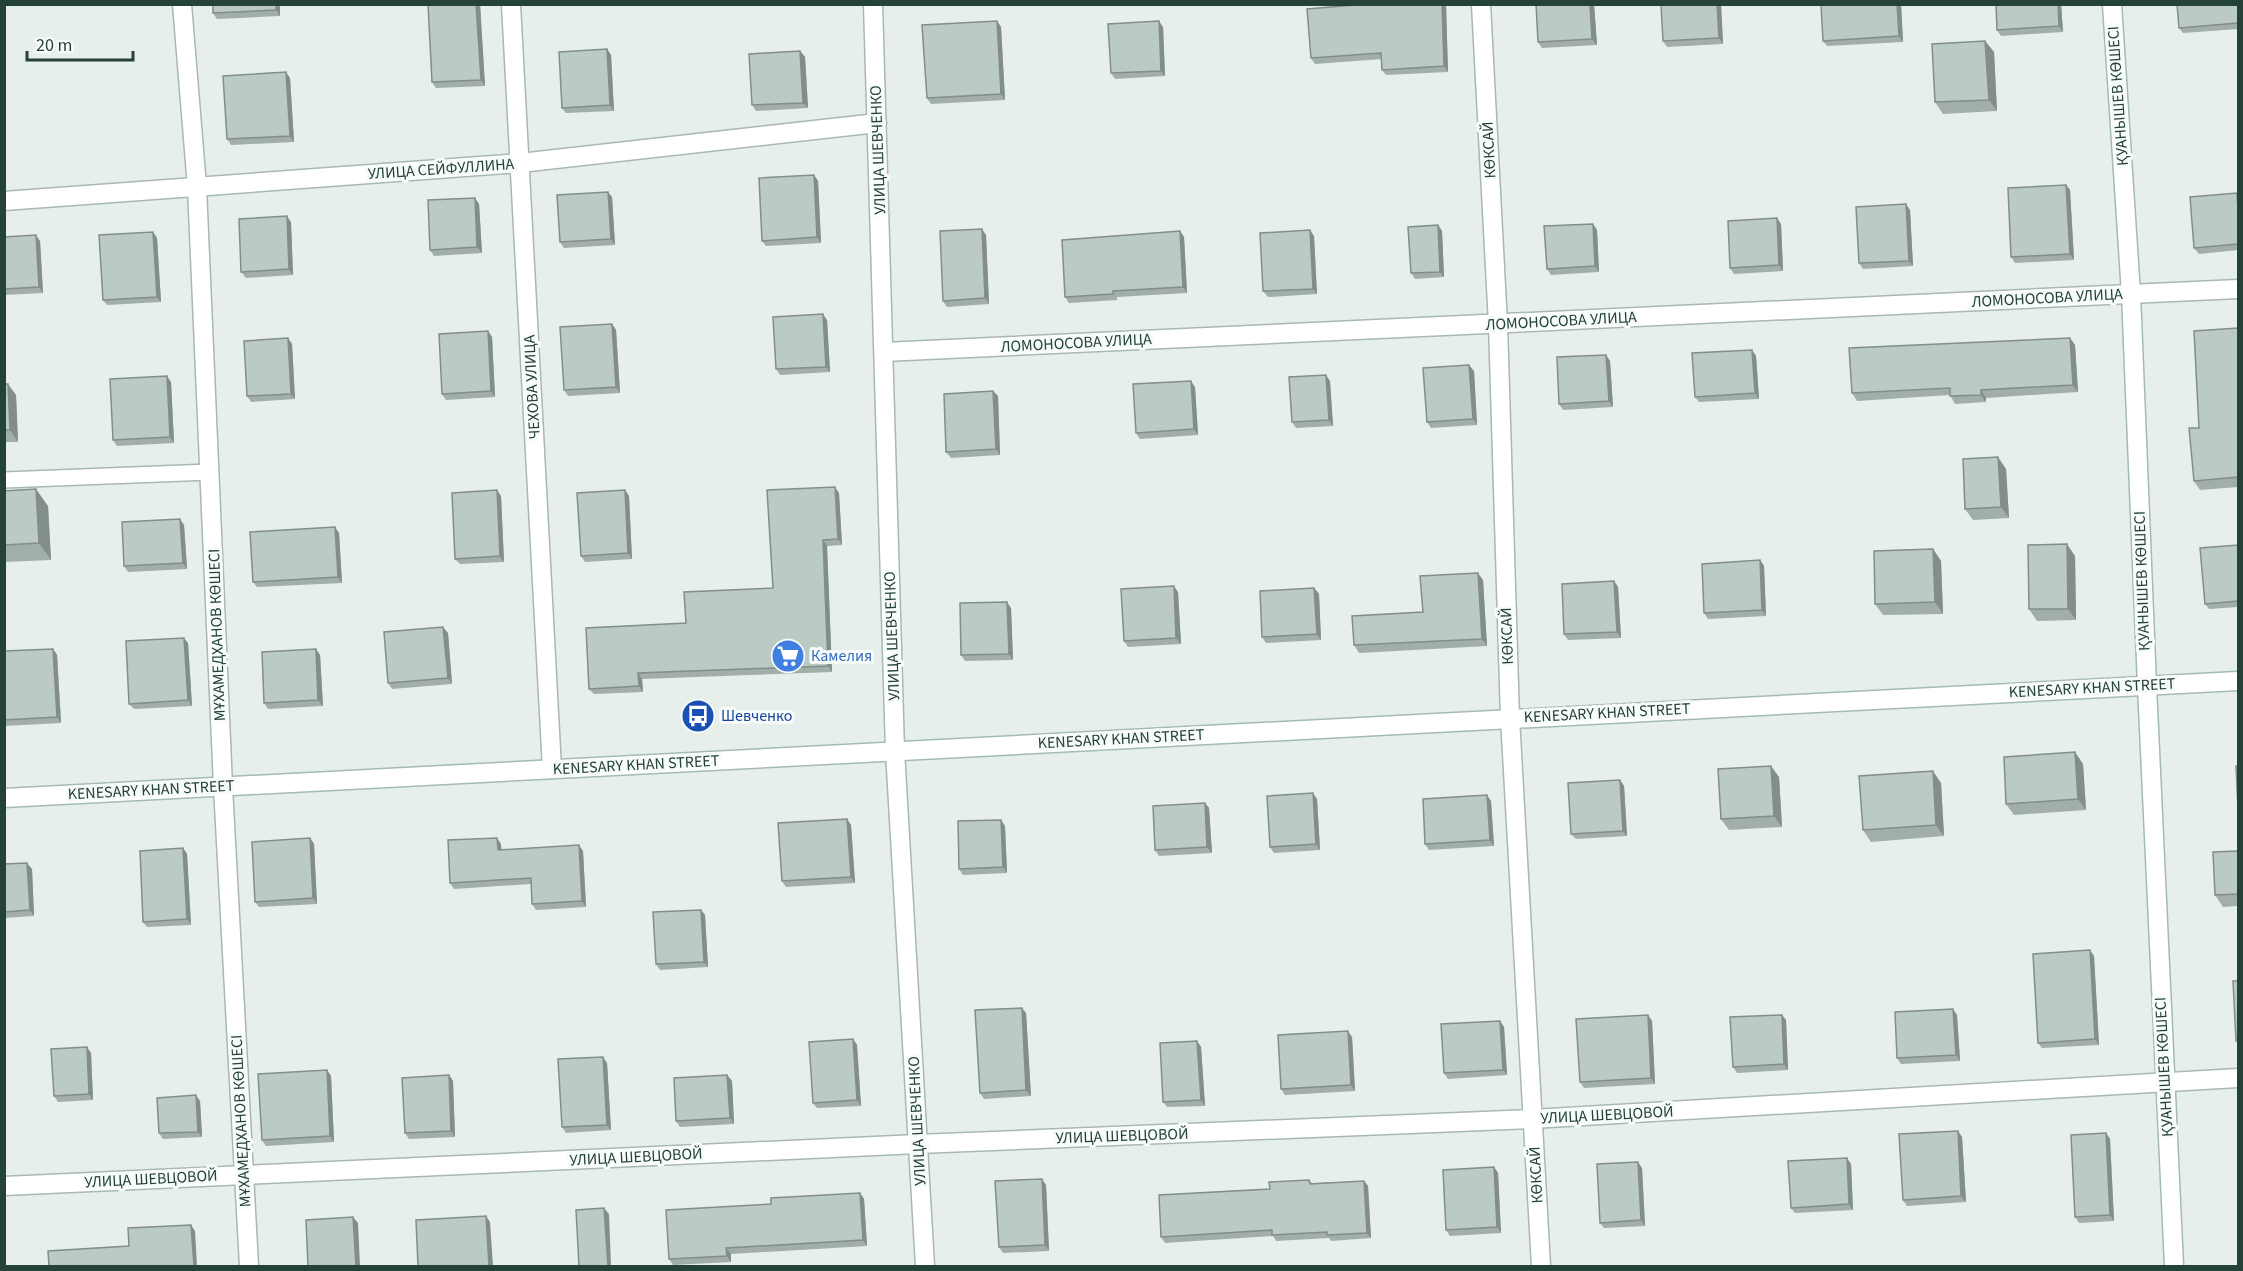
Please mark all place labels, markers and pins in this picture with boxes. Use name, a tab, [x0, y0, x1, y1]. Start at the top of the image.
supermarket icon: Камелия	[770, 638, 806, 674]
place label: Камелия	[811, 645, 872, 667]
bus stop icon: Шевченко	[680, 698, 716, 734]
place label: Шевченко	[721, 705, 792, 727]

